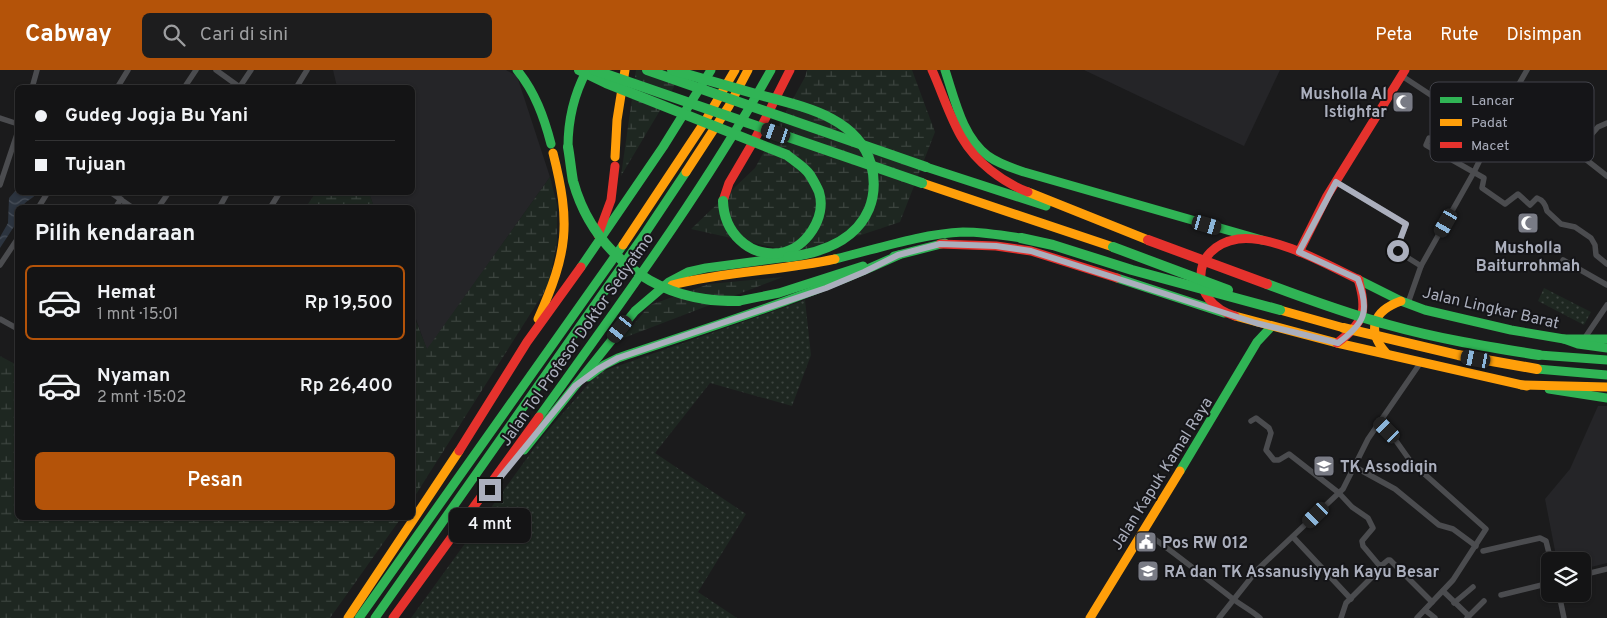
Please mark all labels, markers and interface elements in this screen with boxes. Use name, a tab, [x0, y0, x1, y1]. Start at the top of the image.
search box	[142, 13, 492, 58]
text: Cabway	[25, 20, 112, 50]
icon: search	[160, 21, 188, 49]
text: Cari di sini	[200, 23, 288, 47]
text: Peta	[1375, 24, 1412, 47]
text: Rute	[1440, 24, 1478, 47]
text: Disimpan	[1506, 24, 1582, 47]
legend	[1430, 82, 1594, 162]
place label: Musholla Al Istighfar	[1300, 85, 1387, 123]
mosque icon: Musholla Al Istighfar	[1391, 90, 1415, 114]
text: Lancar	[1471, 93, 1515, 110]
text: Gudeg Jogja Bu Yani	[65, 104, 248, 128]
text: Padat	[1471, 115, 1507, 132]
car	[759, 121, 792, 145]
text: Macet	[1471, 138, 1509, 155]
text: Tujuan	[65, 153, 126, 177]
car	[1432, 206, 1459, 240]
mosque icon: Musholla Baiturrohmah	[1516, 211, 1540, 235]
car	[1190, 214, 1223, 236]
text: Pilih kendaraan	[35, 221, 195, 248]
street label: Jalan Tol Profesor Doktor Sedyatmo	[496, 230, 659, 451]
place label: Musholla Baiturrohmah	[1476, 239, 1580, 277]
route start	[1387, 240, 1409, 262]
icon: car	[37, 280, 82, 325]
text: Hemat	[97, 281, 156, 305]
street label: Jalan Lingkar Barat	[1420, 283, 1561, 334]
text: Rp 19,500	[305, 291, 393, 315]
text: 1 mnt · 15:01	[97, 305, 179, 325]
car	[604, 313, 635, 345]
car	[1459, 349, 1492, 369]
icon: car	[37, 363, 82, 408]
text: Nyaman	[97, 364, 170, 388]
text: Rp 26,400	[300, 374, 393, 398]
text: 2 mnt · 15:02	[97, 388, 186, 408]
street label: Jalan Kapuk Kamal Raya	[1107, 394, 1218, 554]
car	[1371, 414, 1402, 446]
button: Pesan	[35, 452, 395, 510]
school or university icon: TK Assodiqin	[1312, 454, 1336, 478]
place label: TK Assodiqin	[1340, 458, 1437, 478]
route end	[479, 479, 501, 501]
car	[1300, 499, 1332, 531]
callout: 4 mnt	[449, 508, 531, 542]
text: 4 mnt	[468, 515, 512, 535]
public building icon: Pos RW 012	[1134, 530, 1158, 554]
place label: Pos RW 012	[1162, 534, 1248, 554]
map controls	[1541, 552, 1591, 602]
button: layers	[1541, 552, 1591, 602]
school or university icon: RA dan TK Assanusiyyah Kayu Besar	[1136, 559, 1160, 583]
place label: RA dan TK Assanusiyyah Kayu Besar	[1164, 563, 1439, 583]

